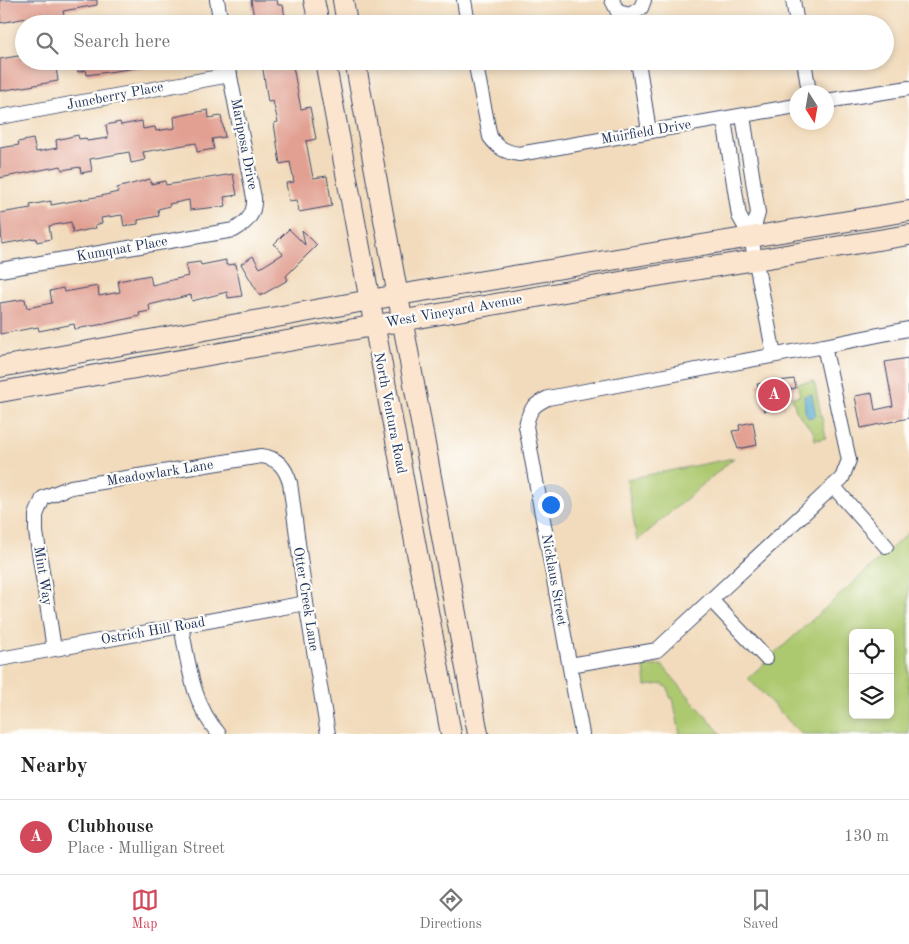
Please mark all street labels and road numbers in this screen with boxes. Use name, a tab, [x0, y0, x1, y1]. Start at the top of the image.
street label: Juneberry Place	[65, 80, 165, 112]
street label: Mariposa Drive	[228, 97, 260, 191]
street label: Muirfield Drive	[600, 117, 692, 147]
street label: Kumquat Place	[75, 234, 169, 264]
street label: West Vineyard Avenue	[385, 292, 523, 330]
street label: North Ventura Road	[371, 351, 409, 475]
street label: Meadowlark Lane	[106, 458, 214, 488]
street label: Nicklaus Street	[539, 533, 569, 627]
street label: Mint Way	[31, 545, 55, 607]
street label: Otter Creek Lane	[291, 546, 321, 652]
street label: Ostrich Hill Road	[100, 615, 206, 647]

